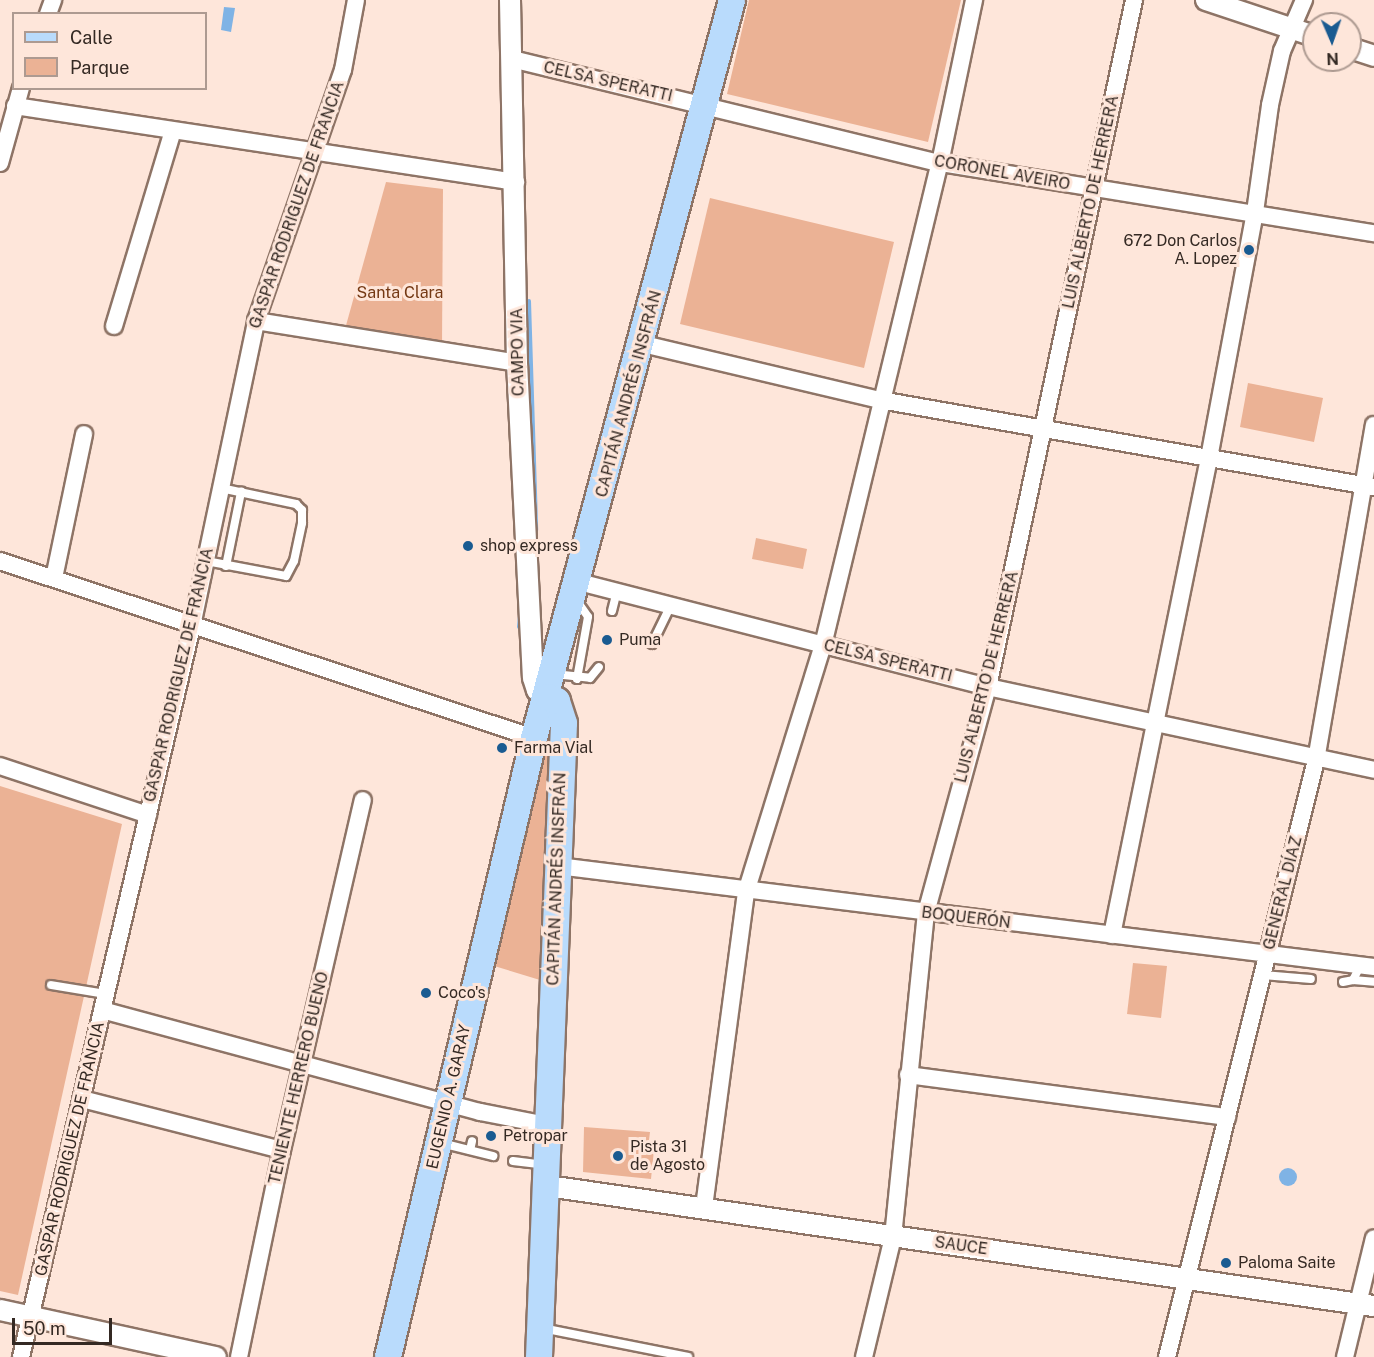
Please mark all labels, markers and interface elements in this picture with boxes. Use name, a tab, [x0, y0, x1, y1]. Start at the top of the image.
legend	[12, 12, 207, 90]
north arrow	[1302, 12, 1362, 72]
text: Calle	[70, 27, 113, 48]
text: N	[1326, 49, 1339, 68]
text: Parque	[70, 57, 130, 78]
street label: CELSA SPERATTI	[542, 58, 674, 106]
street label: GASPAR RODRIGUEZ DE FRANCIA	[246, 79, 348, 331]
street label: LUIS ALBERTO DE HERRERA	[1059, 94, 1123, 310]
street label: CORONEL AVEIRO	[933, 152, 1071, 194]
place label: 672 Don Carlos A. Lopez	[1123, 231, 1237, 269]
marker: 672 Don Carlos A. Lopez	[1242, 243, 1256, 257]
park label: Santa Clara	[357, 283, 443, 303]
street label: CAPITÁN ANDRÉS INSFRÁN	[592, 289, 666, 499]
street label: CAMPO VIA	[508, 307, 528, 397]
place label: shop express	[480, 536, 578, 556]
marker: shop express	[461, 539, 475, 553]
street label: GASPAR RODRIGUEZ DE FRANCIA	[140, 546, 218, 804]
street label: LUIS ALBERTO DE HERRERA	[951, 569, 1023, 785]
place label: Puma	[619, 630, 661, 650]
marker: Puma	[600, 633, 614, 647]
street label: CELSA SPERATTI	[822, 636, 954, 686]
place label: Farma Vial	[514, 738, 593, 758]
marker: Farma Vial	[495, 741, 509, 755]
street label: CAPITÁN ANDRÉS INSFRÁN	[544, 772, 570, 986]
street label: GENERAL DÍAZ	[1260, 834, 1306, 952]
street label: BOQUERÓN	[920, 903, 1012, 933]
street label: TENIENTE HERRERO BUENO	[265, 970, 333, 1186]
place label: Coco's	[438, 983, 485, 1003]
marker: Coco's	[419, 986, 433, 1000]
street label: GASPAR RODRIGUEZ DE FRANCIA	[31, 1020, 109, 1278]
street label: EUGENIO A. GARAY	[423, 1023, 475, 1171]
place label: Petropar	[503, 1126, 568, 1146]
marker: Petropar	[484, 1129, 498, 1143]
place label: Pista 31 de Agosto	[630, 1137, 705, 1175]
marker: Pista 31 de Agosto	[611, 1149, 625, 1163]
street label: SAUCE	[933, 1233, 989, 1259]
place label: Paloma Saite	[1238, 1253, 1335, 1273]
marker: Paloma Saite	[1219, 1256, 1233, 1270]
scale bar	[15, 1306, 116, 1344]
text: 50 m	[23, 1318, 66, 1339]

